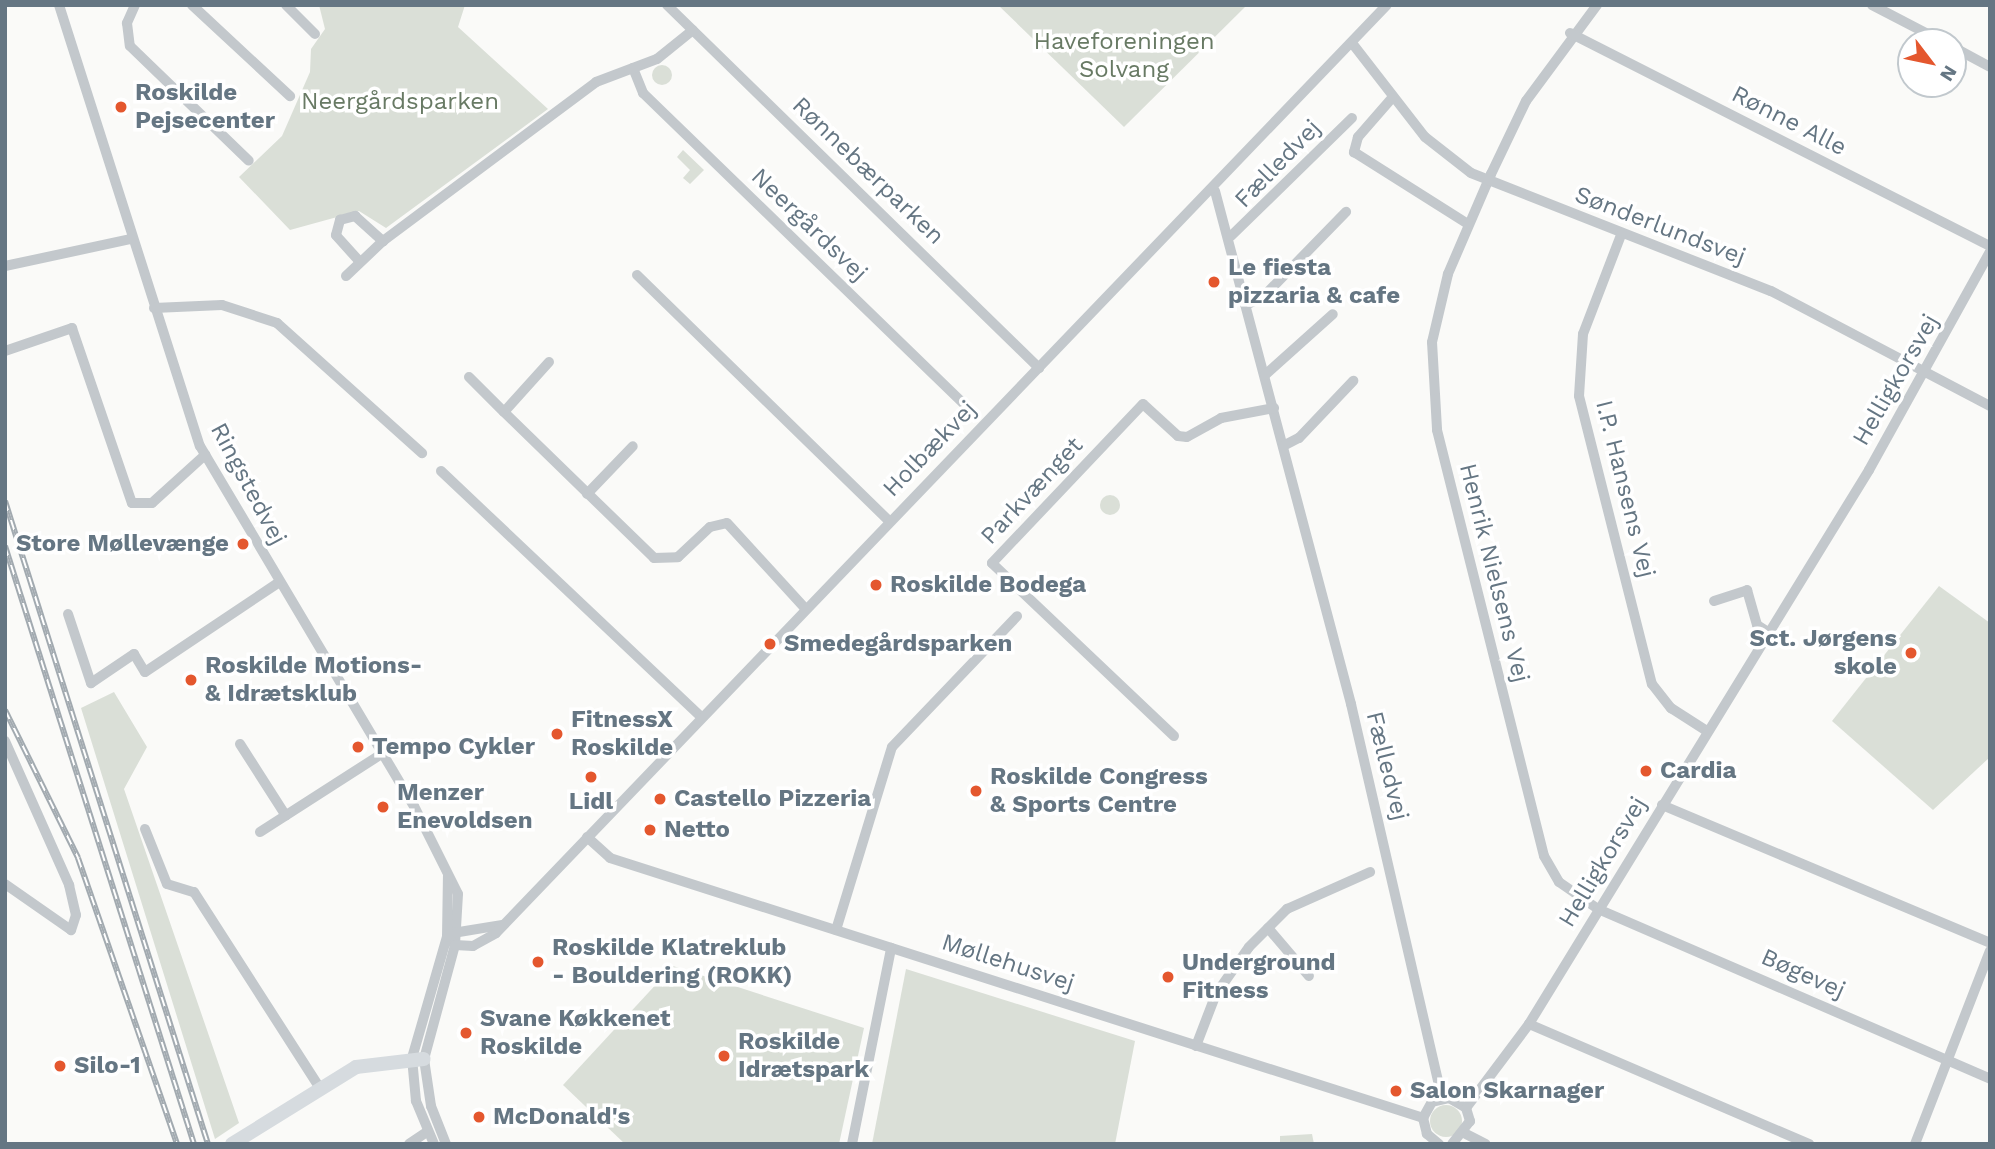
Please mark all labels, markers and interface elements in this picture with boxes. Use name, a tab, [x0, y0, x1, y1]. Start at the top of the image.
park label: Haveforeningen Solvang	[1033, 28, 1215, 84]
north arrow	[1897, 28, 1967, 98]
text: N	[1935, 61, 1962, 85]
place label: Roskilde Pejsecenter	[135, 79, 275, 135]
street label: Rønne Alle	[1726, 80, 1852, 162]
park label: Neergårdsparken	[301, 88, 499, 116]
street label: Rønnebærparken	[786, 91, 950, 251]
marker: Roskilde Pejsecenter	[113, 99, 129, 115]
street label: Fælledvej	[1229, 114, 1327, 214]
street label: Neergårdsvej	[745, 162, 873, 288]
street label: Sønderlundsvej	[1571, 180, 1749, 272]
place label: Le fiesta pizzaria & cafe	[1228, 254, 1400, 310]
marker: Le fiesta pizzaria & cafe	[1206, 274, 1222, 290]
street label: Helligkorsvej	[1847, 309, 1945, 451]
street label: Holbækvej	[877, 395, 983, 503]
street label: I.P. Hansens Vej	[1589, 397, 1661, 581]
street label: Ringstedvej	[204, 418, 292, 550]
street label: Parkvænget	[975, 431, 1089, 551]
street label: Henrik Nielsens Vej	[1453, 460, 1535, 686]
place label: Store Møllevænge	[16, 530, 229, 558]
marker: Store Møllevænge	[235, 536, 251, 552]
place label: Roskilde Bodega	[890, 571, 1086, 599]
marker: Roskilde Bodega	[868, 577, 884, 593]
place label: Sct. Jørgens skole	[1749, 625, 1897, 681]
place label: Smedegårdsparken	[784, 630, 1012, 658]
marker: Smedegårdsparken	[762, 636, 778, 652]
marker: Sct. Jørgens skole	[1903, 645, 1919, 661]
place label: Roskilde Motions- & Idrætsklub	[205, 652, 422, 708]
marker: Roskilde Motions- & Idrætsklub	[183, 672, 199, 688]
place label: FitnessX Roskilde	[571, 706, 673, 762]
street label: Fælledvej	[1360, 709, 1414, 823]
marker: FitnessX Roskilde	[549, 726, 565, 742]
place label: Tempo Cykler	[372, 733, 535, 761]
marker: Tempo Cykler	[350, 739, 366, 755]
place label: Cardia	[1660, 757, 1736, 785]
place label: Roskilde Congress & Sports Centre	[990, 763, 1208, 819]
marker: Cardia	[1638, 763, 1654, 779]
marker: Lidl	[583, 769, 599, 785]
place label: Menzer Enevoldsen	[397, 779, 533, 835]
marker: Roskilde Congress & Sports Centre	[968, 783, 984, 799]
place label: Castello Pizzeria	[674, 785, 871, 813]
place label: Lidl	[569, 788, 613, 816]
marker: Castello Pizzeria	[652, 791, 668, 807]
street label: Helligkorsvej	[1553, 792, 1653, 932]
marker: Menzer Enevoldsen	[375, 799, 391, 815]
place label: Netto	[664, 816, 730, 844]
marker: Netto	[642, 822, 658, 838]
street label: Møllehusvej	[938, 928, 1078, 998]
place label: Roskilde Klatreklub - Bouldering (ROKK)	[552, 934, 792, 990]
street label: Bøgevej	[1756, 943, 1850, 1005]
place label: Underground Fitness	[1182, 949, 1336, 1005]
marker: Roskilde Klatreklub - Bouldering (ROKK)	[530, 954, 546, 970]
marker: Underground Fitness	[1160, 969, 1176, 985]
place label: Svane Køkkenet Roskilde	[480, 1005, 670, 1061]
marker: Svane Køkkenet Roskilde	[458, 1025, 474, 1041]
place label: Roskilde Idrætspark	[738, 1028, 869, 1084]
marker: Roskilde Idrætspark	[716, 1048, 732, 1064]
place label: Silo-1	[74, 1052, 141, 1080]
marker: Silo-1	[52, 1058, 68, 1074]
place label: Salon Skarnager	[1410, 1077, 1604, 1105]
marker: Salon Skarnager	[1388, 1083, 1404, 1099]
place label: McDonald's	[493, 1103, 630, 1131]
marker: McDonald's	[471, 1109, 487, 1125]

